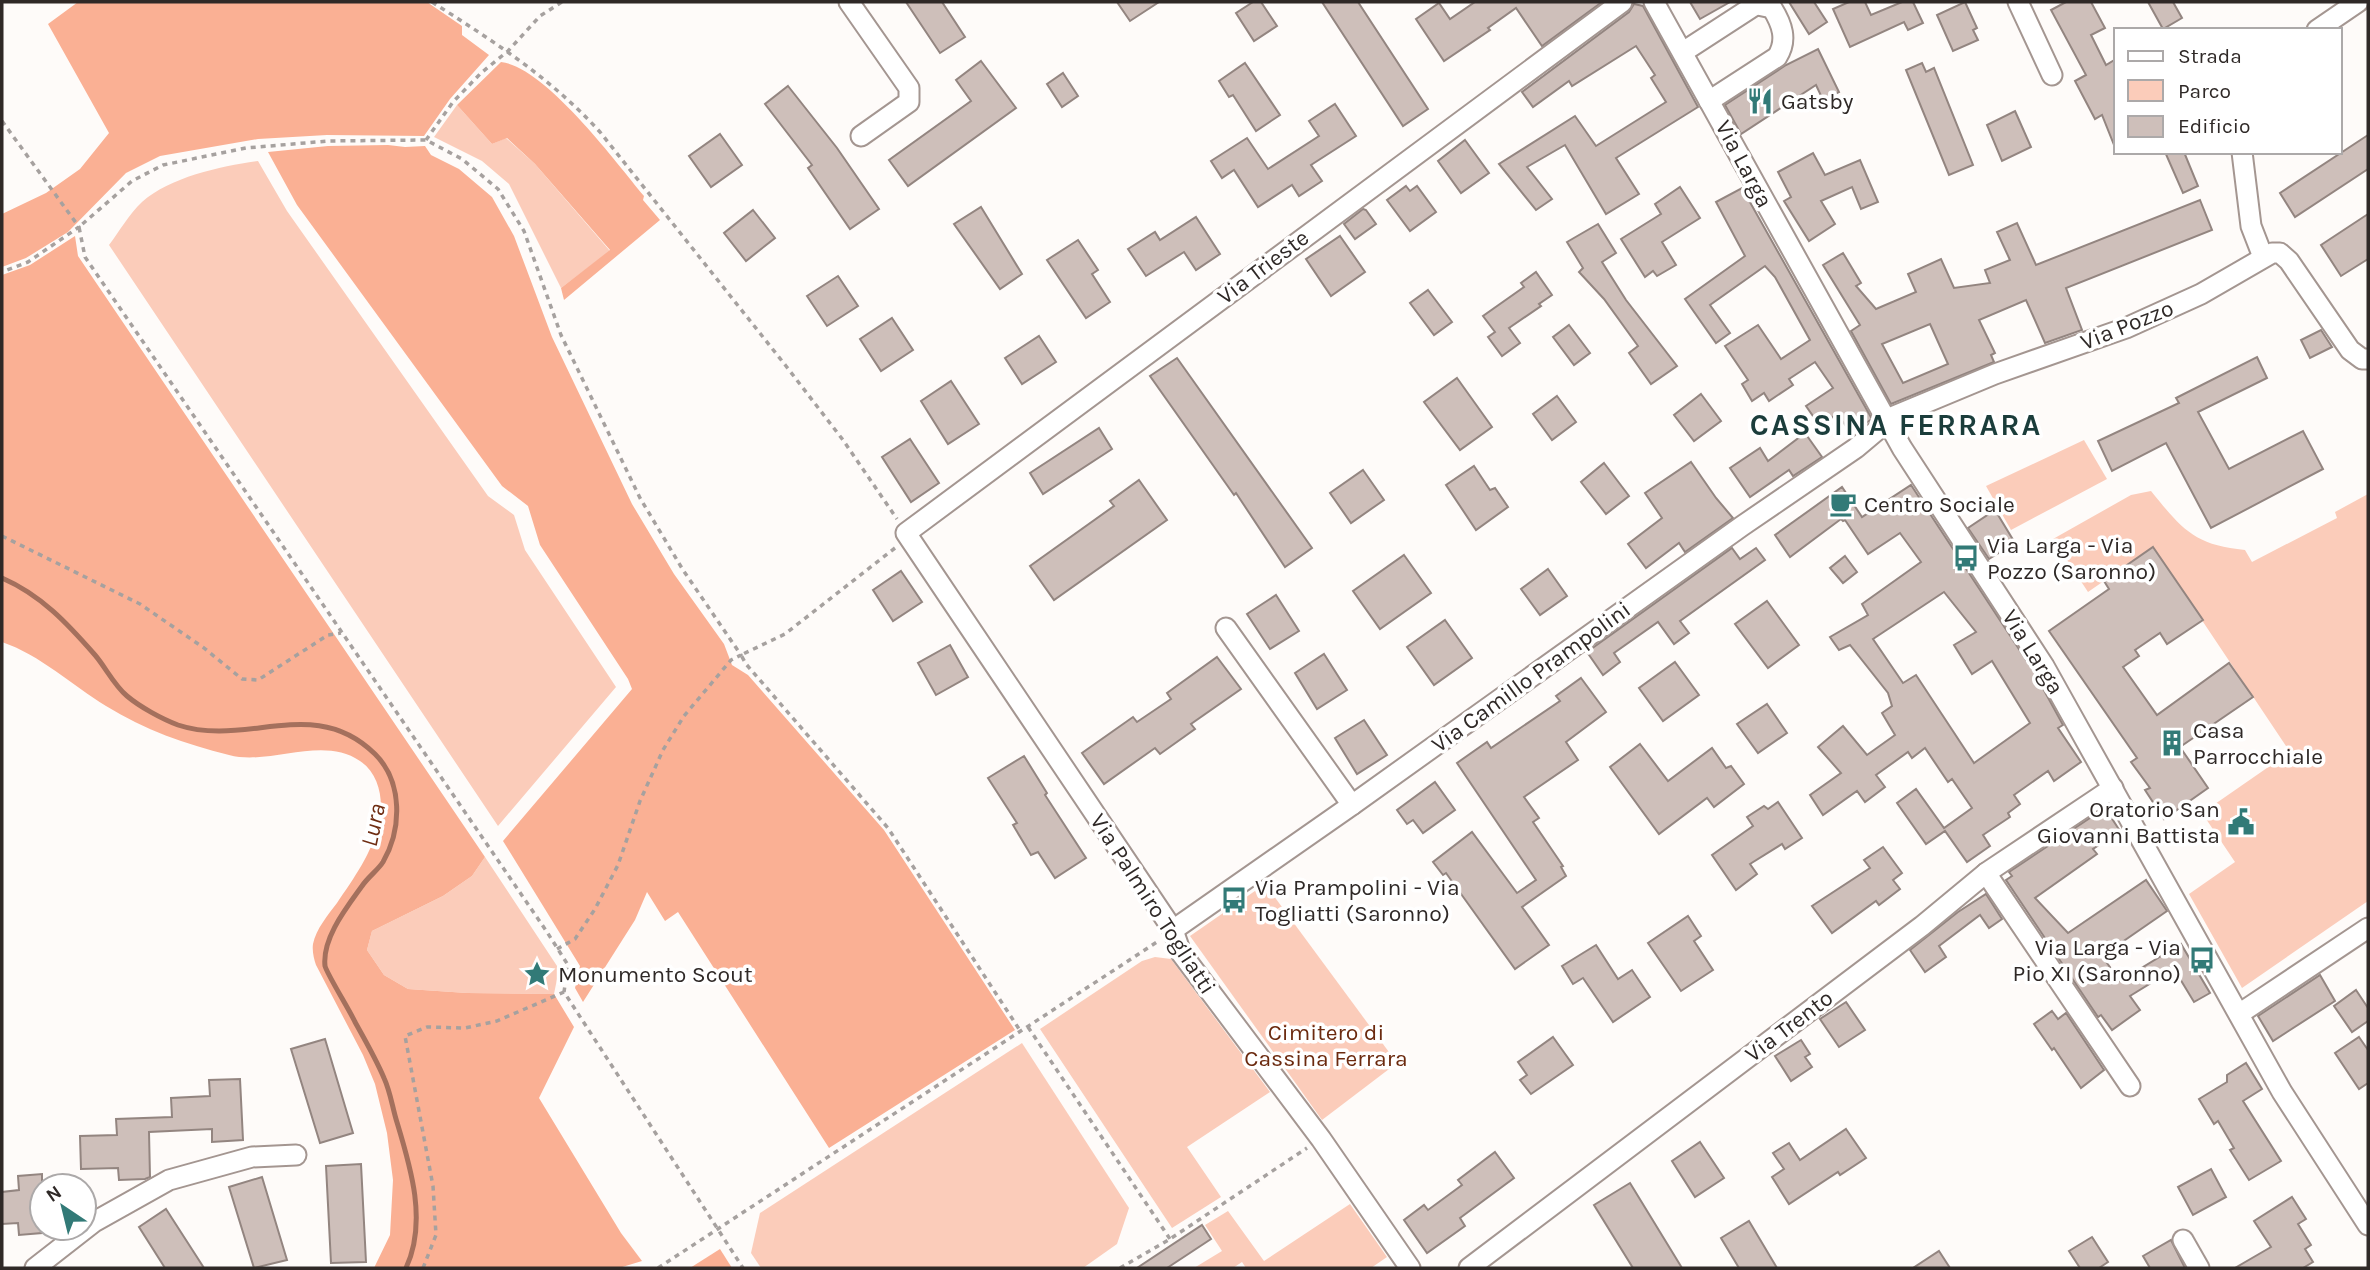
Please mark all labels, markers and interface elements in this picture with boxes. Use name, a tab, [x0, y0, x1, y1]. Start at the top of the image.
legend	[2114, 28, 2342, 154]
text: Strada	[2178, 44, 2242, 68]
text: Parco	[2178, 79, 2231, 103]
restaurant icon: Gatsby	[1745, 86, 1775, 116]
place label: Gatsby	[1781, 88, 1854, 115]
text: Edificio	[2178, 114, 2251, 138]
street label: Via Larga	[1710, 116, 1778, 212]
street label: Via Trieste	[1212, 224, 1314, 310]
street label: Via Pozzo	[2077, 294, 2177, 356]
district label: CASSINA FERRARA	[1750, 407, 2042, 443]
cafe icon: Centro Sociale	[1828, 489, 1858, 519]
place label: Centro Sociale	[1864, 491, 2015, 518]
place label: Via Larga - Via Pozzo (Saronno)	[1987, 532, 2156, 585]
bus stop icon: Via Larga - Via Pozzo (Saronno)	[1951, 543, 1981, 573]
street label: Via Camillo Prampolini	[1426, 596, 1636, 758]
street label: Via Larga	[1996, 605, 2070, 699]
place label: Casa Parrocchiale	[2193, 717, 2323, 770]
building icon: Casa Parrocchiale	[2157, 728, 2187, 758]
place label: Oratorio San Giovanni Battista	[2037, 796, 2220, 849]
water label: Lura	[355, 801, 391, 849]
public building icon: Oratorio San Giovanni Battista	[2226, 807, 2256, 837]
street label: Via Palmiro Togliatti	[1085, 809, 1221, 999]
place label: Via Prampolini - Via Togliatti (Saronno)	[1255, 874, 1460, 927]
bus stop icon: Via Prampolini - Via Togliatti (Saronno)	[1219, 885, 1249, 915]
place label: Via Larga - Via Pio XI (Saronno)	[2013, 934, 2181, 987]
bus stop icon: Via Larga - Via Pio XI (Saronno)	[2187, 945, 2217, 975]
place icon: Monumento Scout	[522, 959, 552, 989]
place label: Monumento Scout	[558, 961, 753, 988]
street label: Via Trento	[1740, 984, 1838, 1068]
park label: Cimitero di Cassina Ferrara	[1244, 1019, 1408, 1072]
north arrow	[28, 1172, 98, 1242]
text: N	[42, 1181, 66, 1207]

